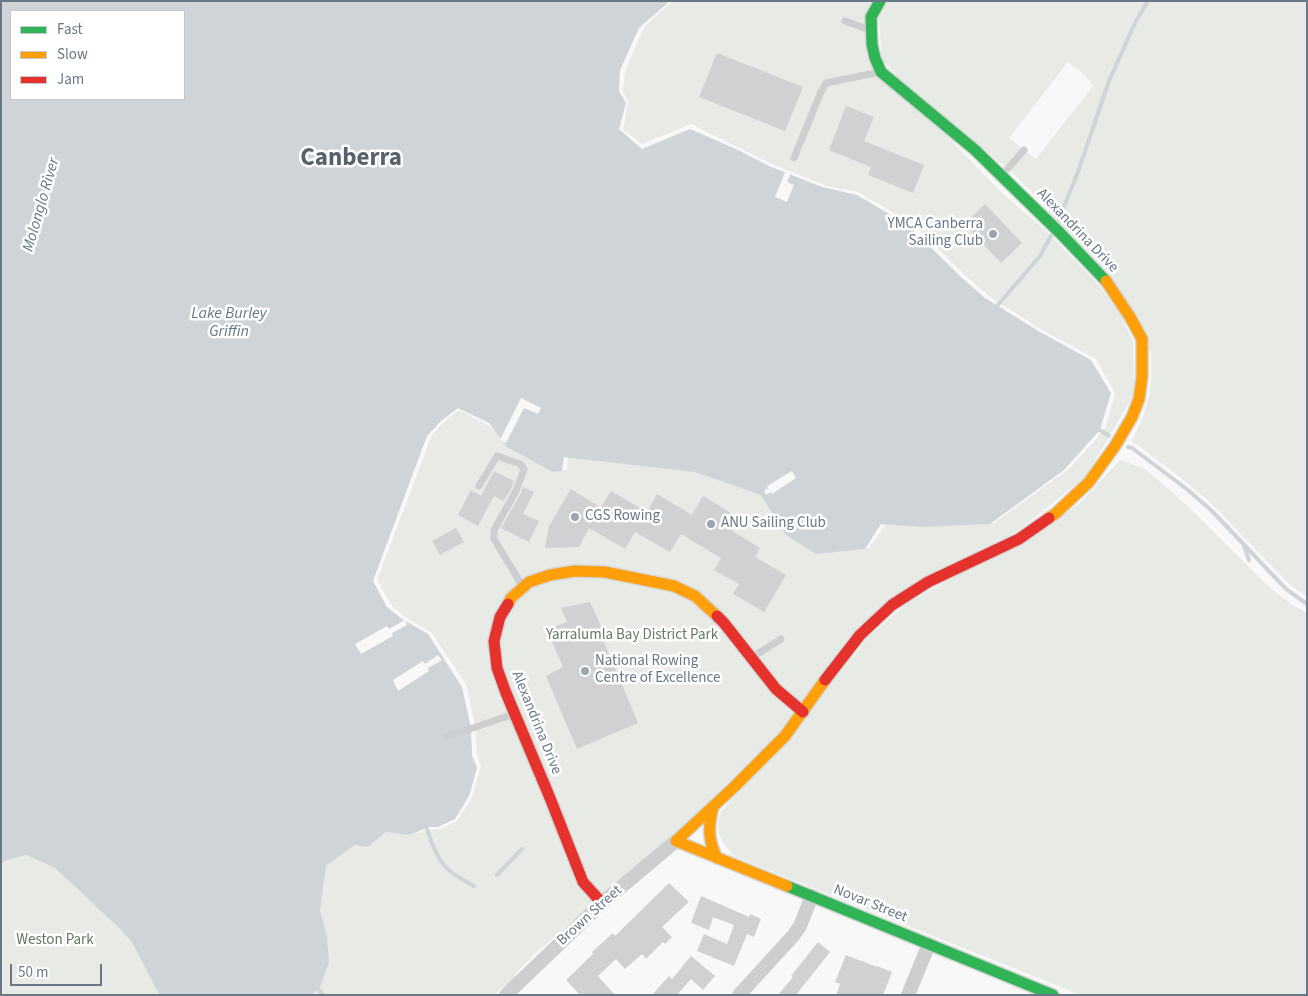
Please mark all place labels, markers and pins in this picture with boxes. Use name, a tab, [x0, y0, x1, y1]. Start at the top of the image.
place label: YMCA Canberra Sailing Club	[888, 216, 983, 251]
marker: YMCA Canberra Sailing Club	[987, 228, 999, 240]
place label: CGS Rowing	[585, 508, 660, 526]
marker: CGS Rowing	[569, 511, 581, 523]
place label: ANU Sailing Club	[721, 515, 826, 533]
marker: ANU Sailing Club	[705, 518, 717, 530]
place label: National Rowing Centre of Excellence	[595, 653, 720, 688]
marker: National Rowing Centre of Excellence	[579, 665, 591, 677]

